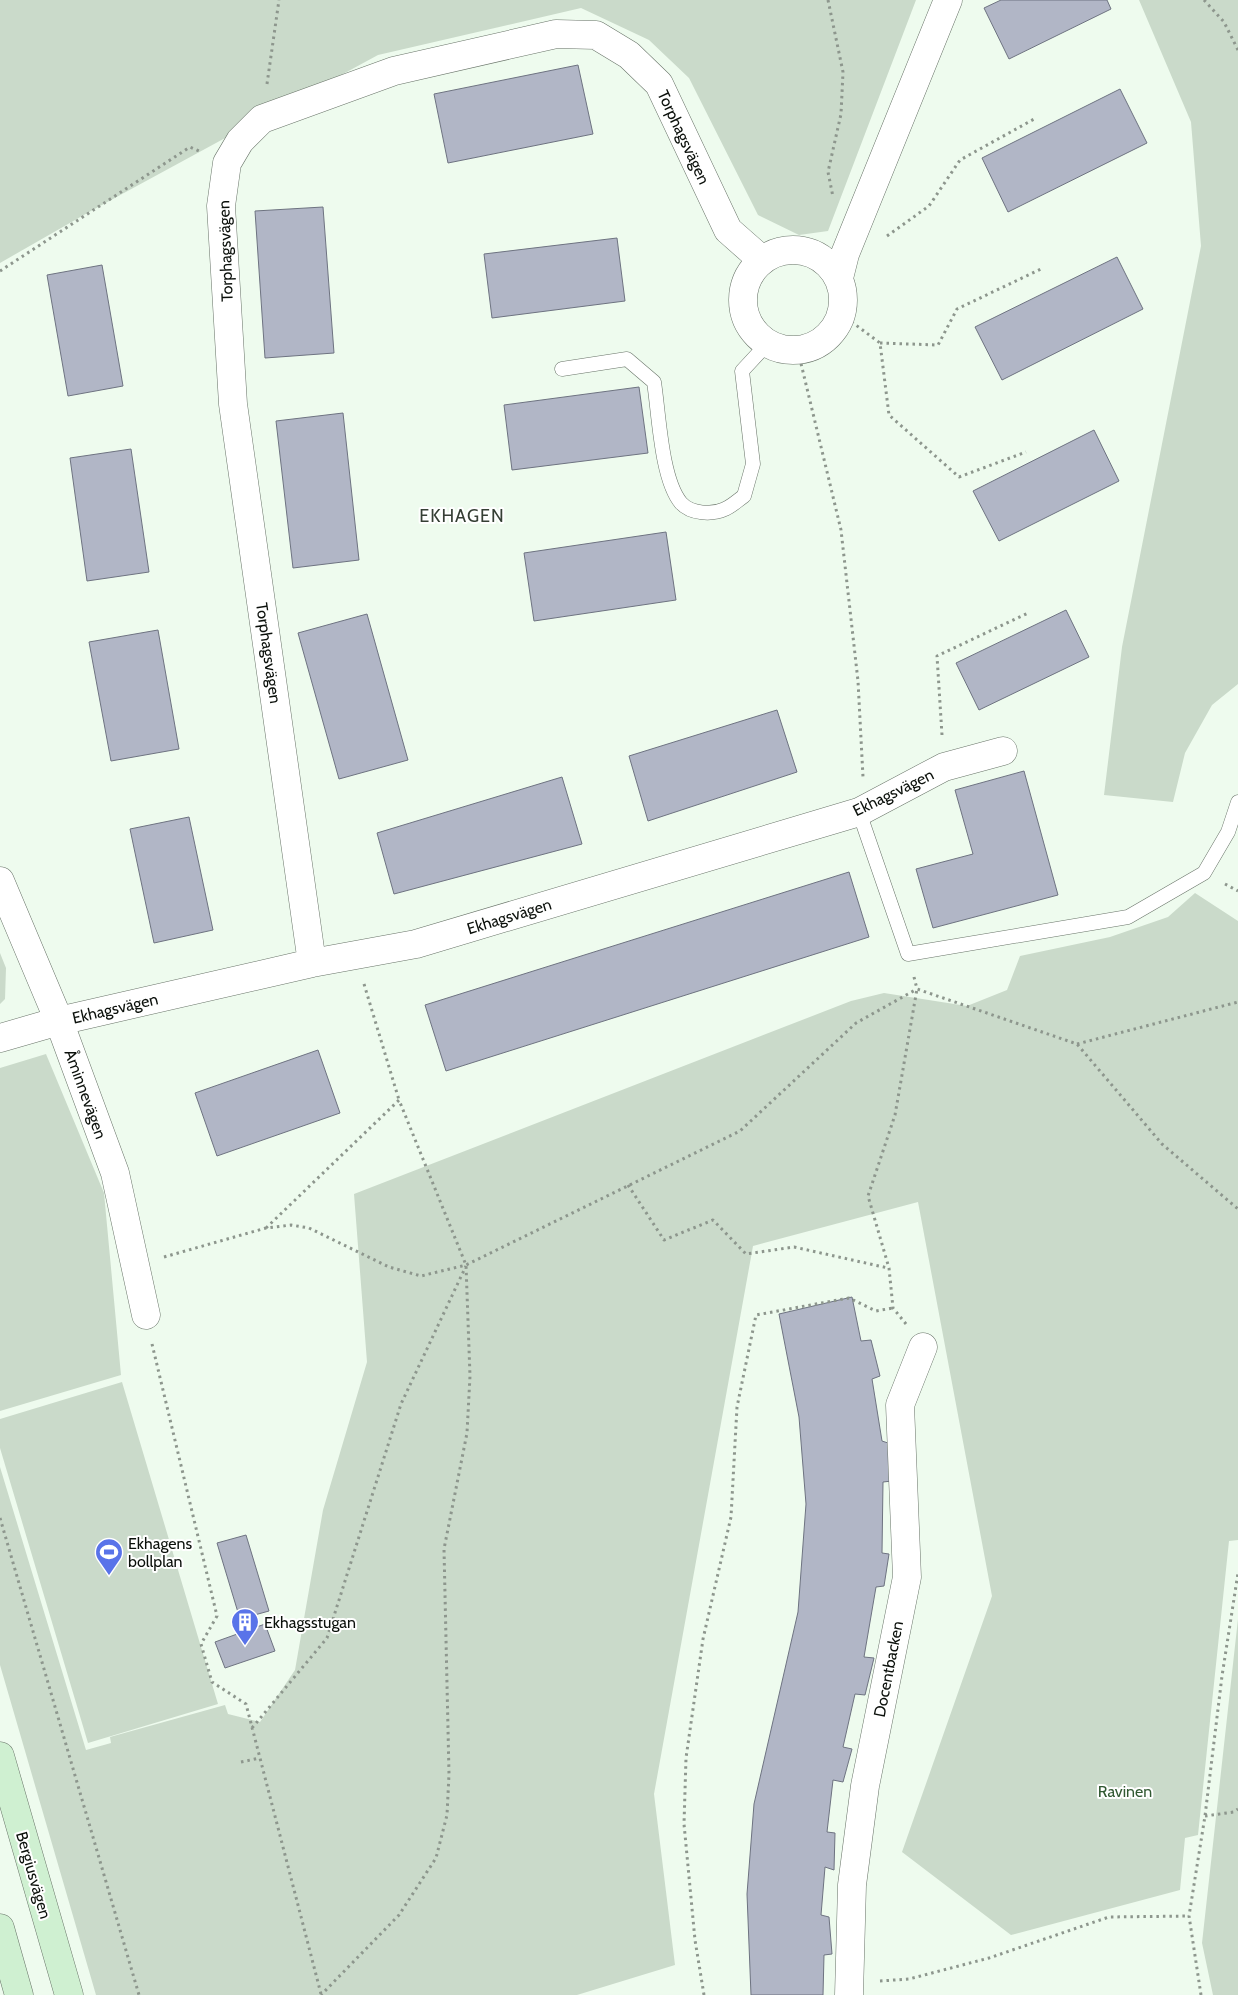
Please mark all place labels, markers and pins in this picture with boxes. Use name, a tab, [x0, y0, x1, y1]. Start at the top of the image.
place label: Ekhagens bollplan	[128, 1534, 192, 1571]
sports icon: Ekhagens bollplan	[94, 1537, 124, 1576]
building icon: Ekhagsstugan	[230, 1607, 260, 1646]
place label: Ekhagsstugan	[264, 1613, 356, 1632]

